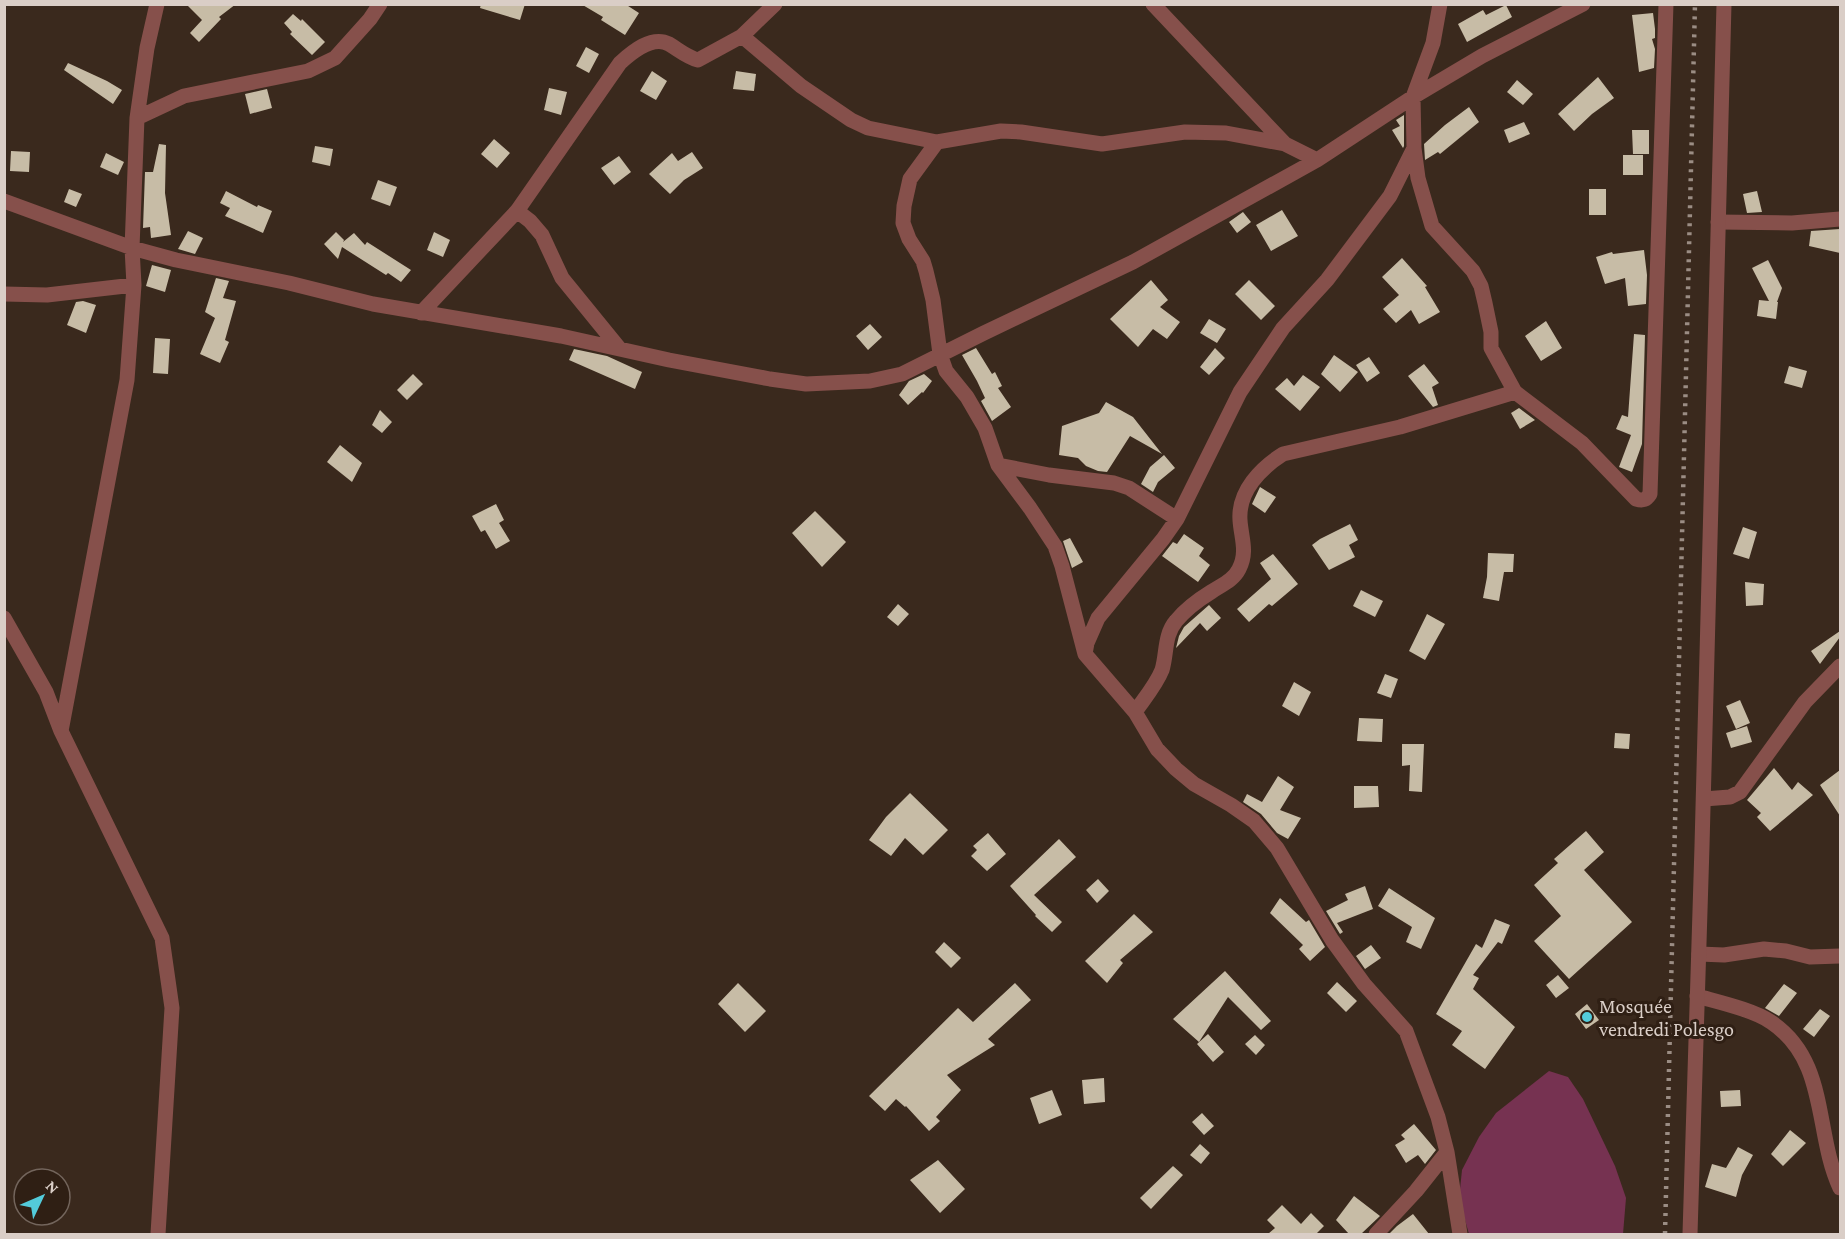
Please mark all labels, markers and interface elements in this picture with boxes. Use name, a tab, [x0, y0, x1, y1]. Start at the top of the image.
place label: Mosquée vendredi Polesgo	[1598, 995, 1734, 1041]
marker: Mosquée vendredi Polesgo	[1580, 1010, 1594, 1024]
north arrow	[12, 1167, 72, 1227]
text: N	[43, 1177, 62, 1197]

